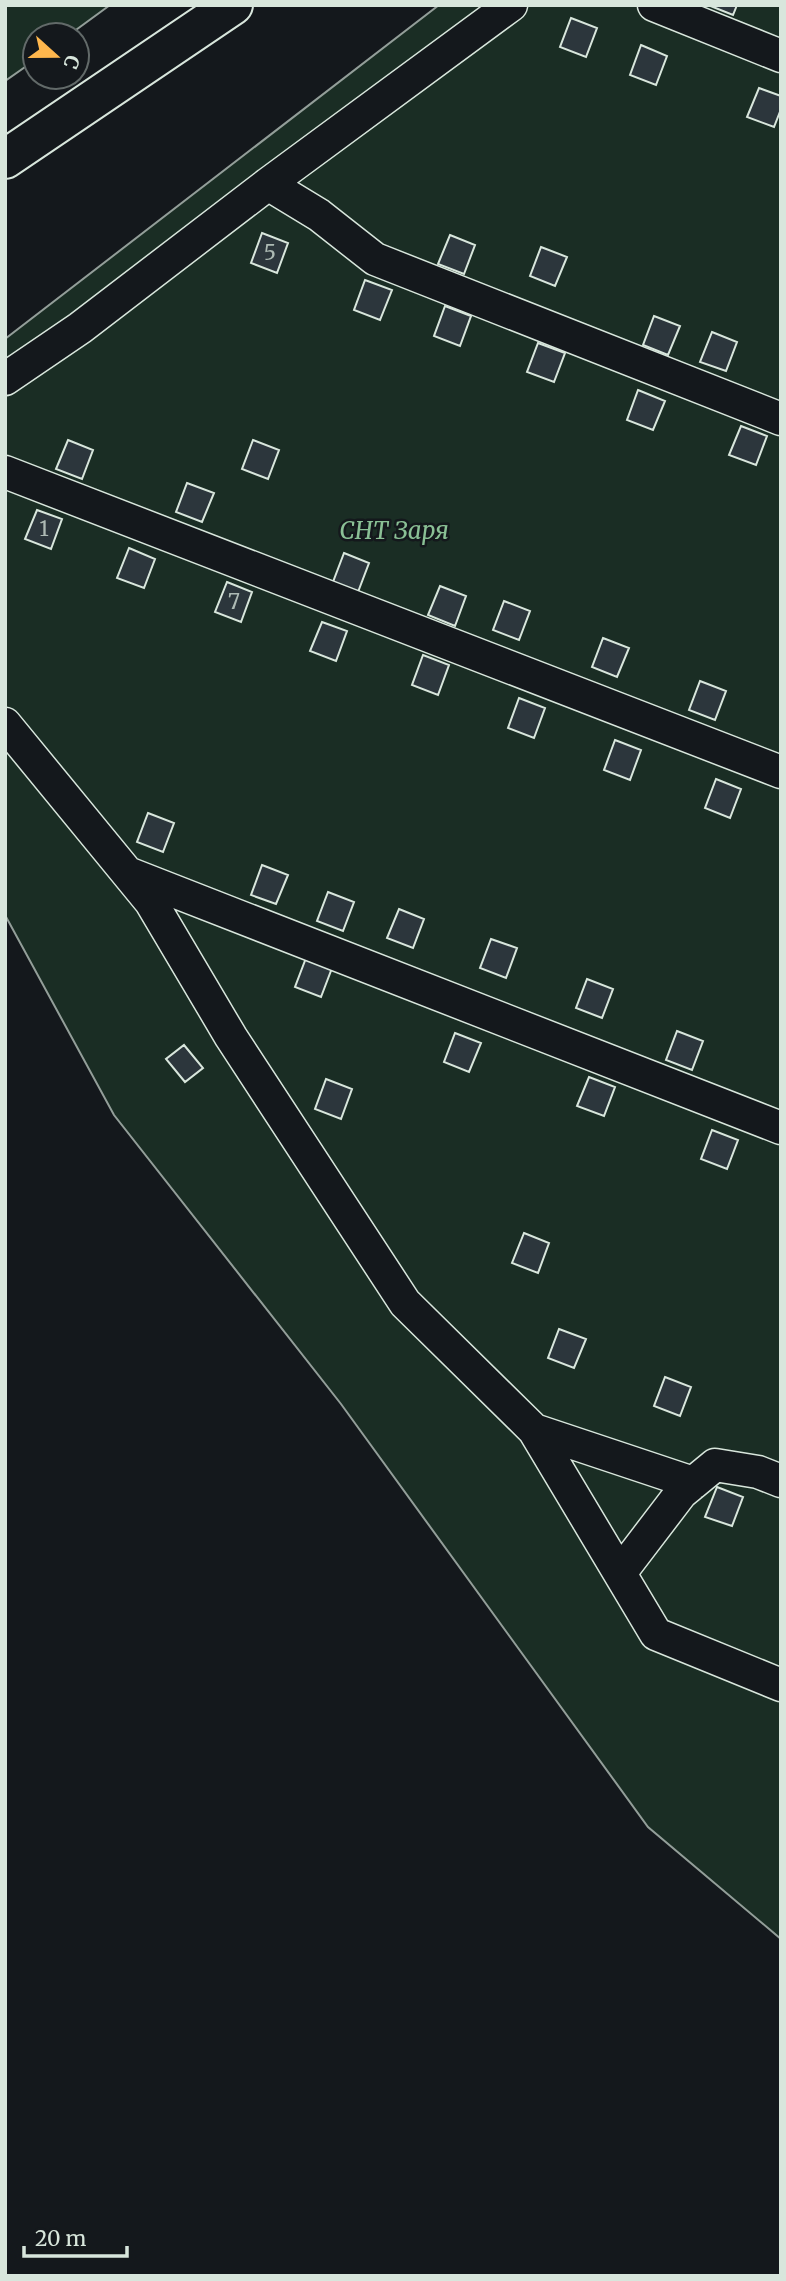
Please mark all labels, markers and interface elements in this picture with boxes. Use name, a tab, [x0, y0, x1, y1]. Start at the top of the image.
north arrow	[21, 21, 91, 91]
text: С	[58, 52, 85, 72]
house number: 5	[264, 239, 276, 266]
house number: 1	[39, 515, 49, 542]
park label: СНТ Заря	[339, 515, 449, 546]
house number: 7	[228, 588, 240, 615]
scale bar	[24, 2214, 128, 2258]
text: 20 m	[35, 2225, 87, 2252]

